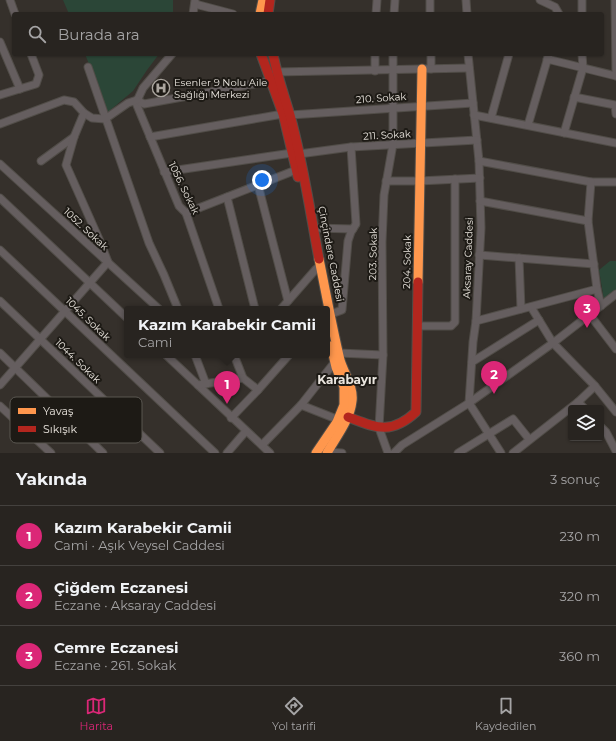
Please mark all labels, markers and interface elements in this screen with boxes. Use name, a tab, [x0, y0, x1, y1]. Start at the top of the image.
search box	[12, 12, 604, 56]
icon: search	[26, 23, 48, 45]
text: Burada ara	[58, 25, 140, 44]
place label: Esenler 9 Nolu Aile Sağlığı Merkezi	[174, 76, 267, 101]
hospital icon: Esenler 9 Nolu Aile Sağlığı Merkezi	[151, 78, 171, 98]
street label: 210. Sokak	[355, 90, 407, 106]
street label: 211. Sokak	[363, 127, 411, 143]
street label: 1056. Sokak	[166, 160, 202, 216]
your location	[252, 170, 272, 190]
street label: 1052. Sokak	[61, 205, 111, 253]
street label: Çinçindere Caddesi	[315, 205, 347, 303]
street label: Aksaray Caddesi	[460, 217, 476, 299]
street label: 203. Sokak	[366, 228, 380, 280]
street label: 204. Sokak	[400, 235, 414, 289]
street label: 1045. Sokak	[63, 294, 113, 344]
pin: 3	[574, 295, 600, 328]
popup	[124, 306, 330, 358]
text: Kazım Karabekir Camii	[138, 315, 316, 334]
text: Cami	[138, 334, 172, 350]
street label: 1044. Sokak	[52, 336, 104, 386]
pin: 2	[481, 361, 507, 394]
pin: 1	[214, 371, 240, 404]
district label: Karabayır	[317, 372, 377, 387]
legend	[10, 397, 142, 443]
text: Yavaş	[43, 404, 74, 418]
map controls	[568, 405, 604, 441]
button: layers	[568, 405, 604, 441]
text: Sıkışık	[43, 422, 78, 436]
text: Yakında	[16, 469, 87, 489]
text: 3 sonuç	[550, 471, 600, 487]
text: Kazım Karabekir Camii	[54, 518, 232, 537]
text: 1	[26, 528, 32, 544]
text: 230 m	[559, 528, 600, 544]
text: Cami · Aşık Veysel Caddesi	[54, 537, 225, 553]
text: Çiğdem Eczanesi	[54, 578, 188, 597]
text: 2	[25, 588, 33, 604]
text: 320 m	[560, 588, 600, 604]
text: Eczane · Aksaray Caddesi	[54, 597, 216, 613]
text: Cemre Eczanesi	[54, 638, 178, 657]
text: 3	[25, 648, 33, 664]
text: 360 m	[559, 648, 600, 664]
text: Eczane · 261. Sokak	[54, 657, 176, 673]
tab: Harita	[80, 695, 113, 733]
tab: Yol tarifi	[272, 695, 316, 733]
tab: Kaydedilen	[475, 695, 536, 733]

